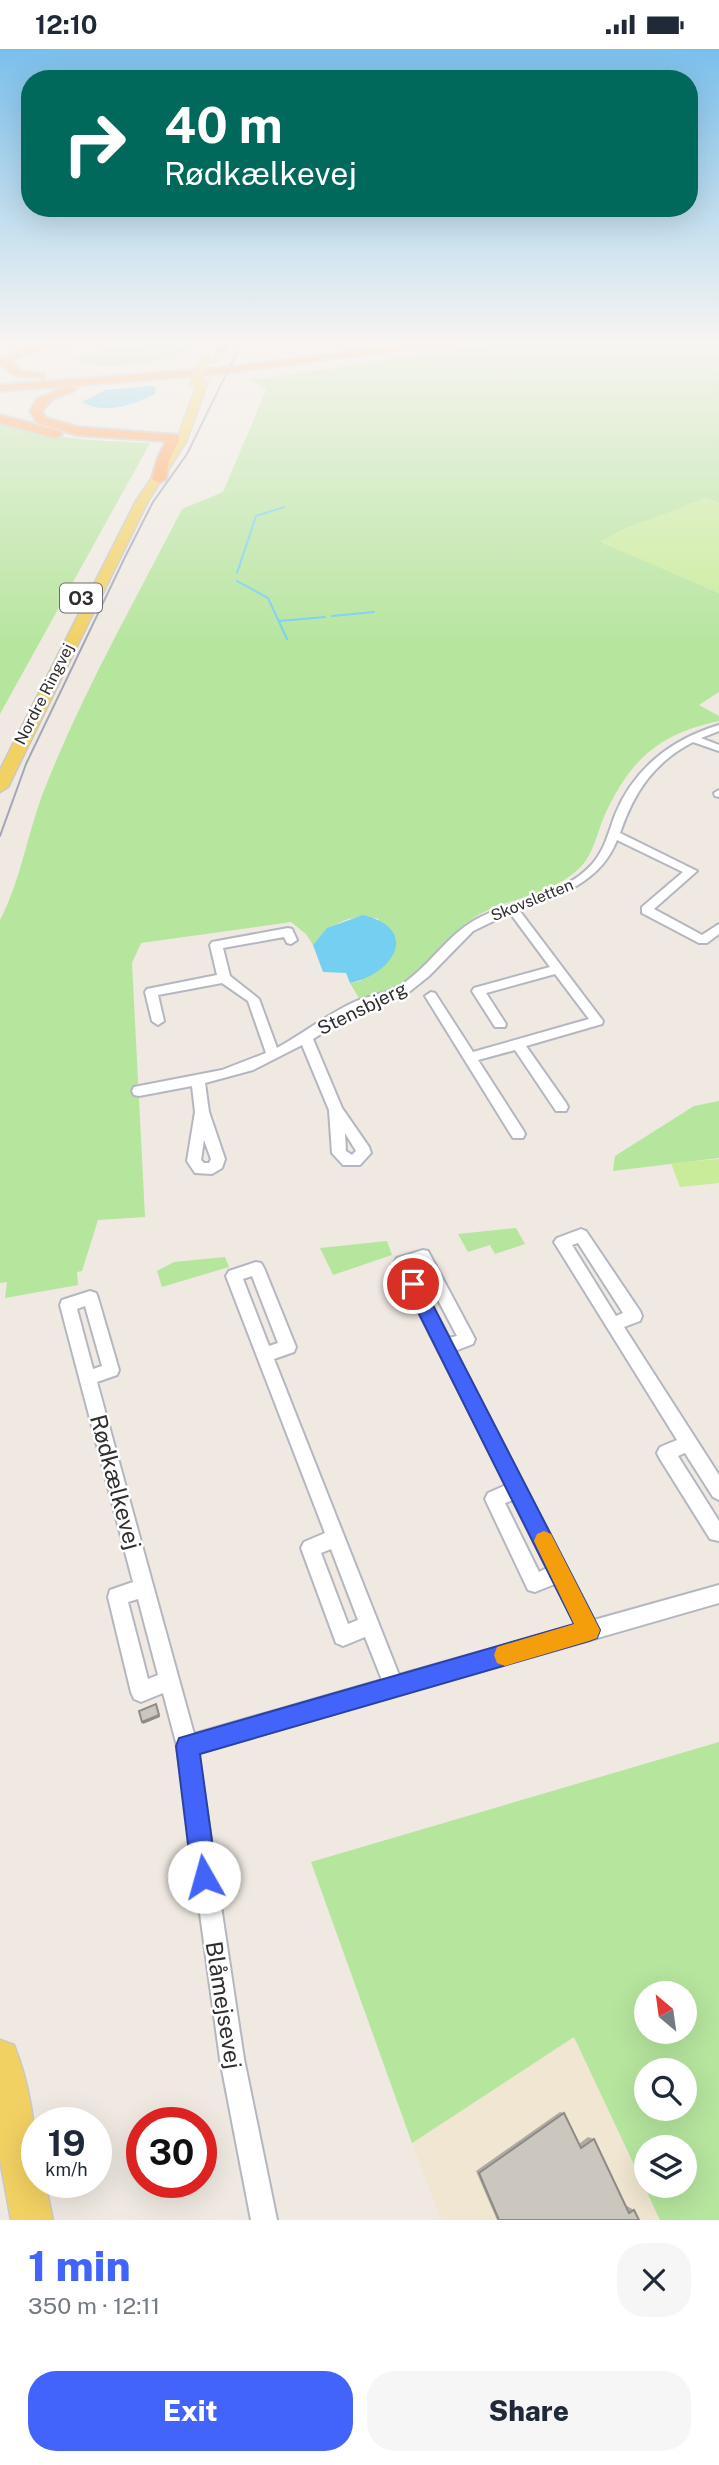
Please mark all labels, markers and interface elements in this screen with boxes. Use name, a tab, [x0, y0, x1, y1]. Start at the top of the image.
text: 12:10	[35, 9, 98, 40]
text: 40 m	[164, 96, 283, 154]
icon: right	[49, 98, 140, 189]
text: Rødkælkevej	[164, 155, 357, 192]
road number: O3	[60, 583, 102, 613]
street label: Nordre Ringvej	[10, 640, 78, 748]
street label: Skovsletten	[488, 875, 576, 925]
street label: Stensbjerg	[314, 977, 410, 1039]
pin	[383, 1254, 443, 1314]
icon: arrive	[394, 1265, 432, 1303]
street label: Rødkælkevej	[85, 1412, 147, 1552]
position arrow	[167, 1840, 241, 1914]
street label: Blåmejsevej	[201, 1939, 247, 2071]
north arrow	[634, 1981, 696, 2044]
map controls	[634, 1981, 697, 2198]
button: search	[634, 2058, 697, 2121]
speed limit sign: 30	[126, 2107, 217, 2198]
text: 19	[47, 2123, 86, 2164]
button: layers	[634, 2135, 697, 2198]
text: km/h	[45, 2159, 88, 2180]
text: 1 min	[28, 2241, 131, 2290]
button: close	[617, 2243, 691, 2317]
text: 350 m · 12:11	[28, 2292, 160, 2319]
button: Exit	[28, 2371, 353, 2451]
button: Share	[367, 2371, 691, 2451]

